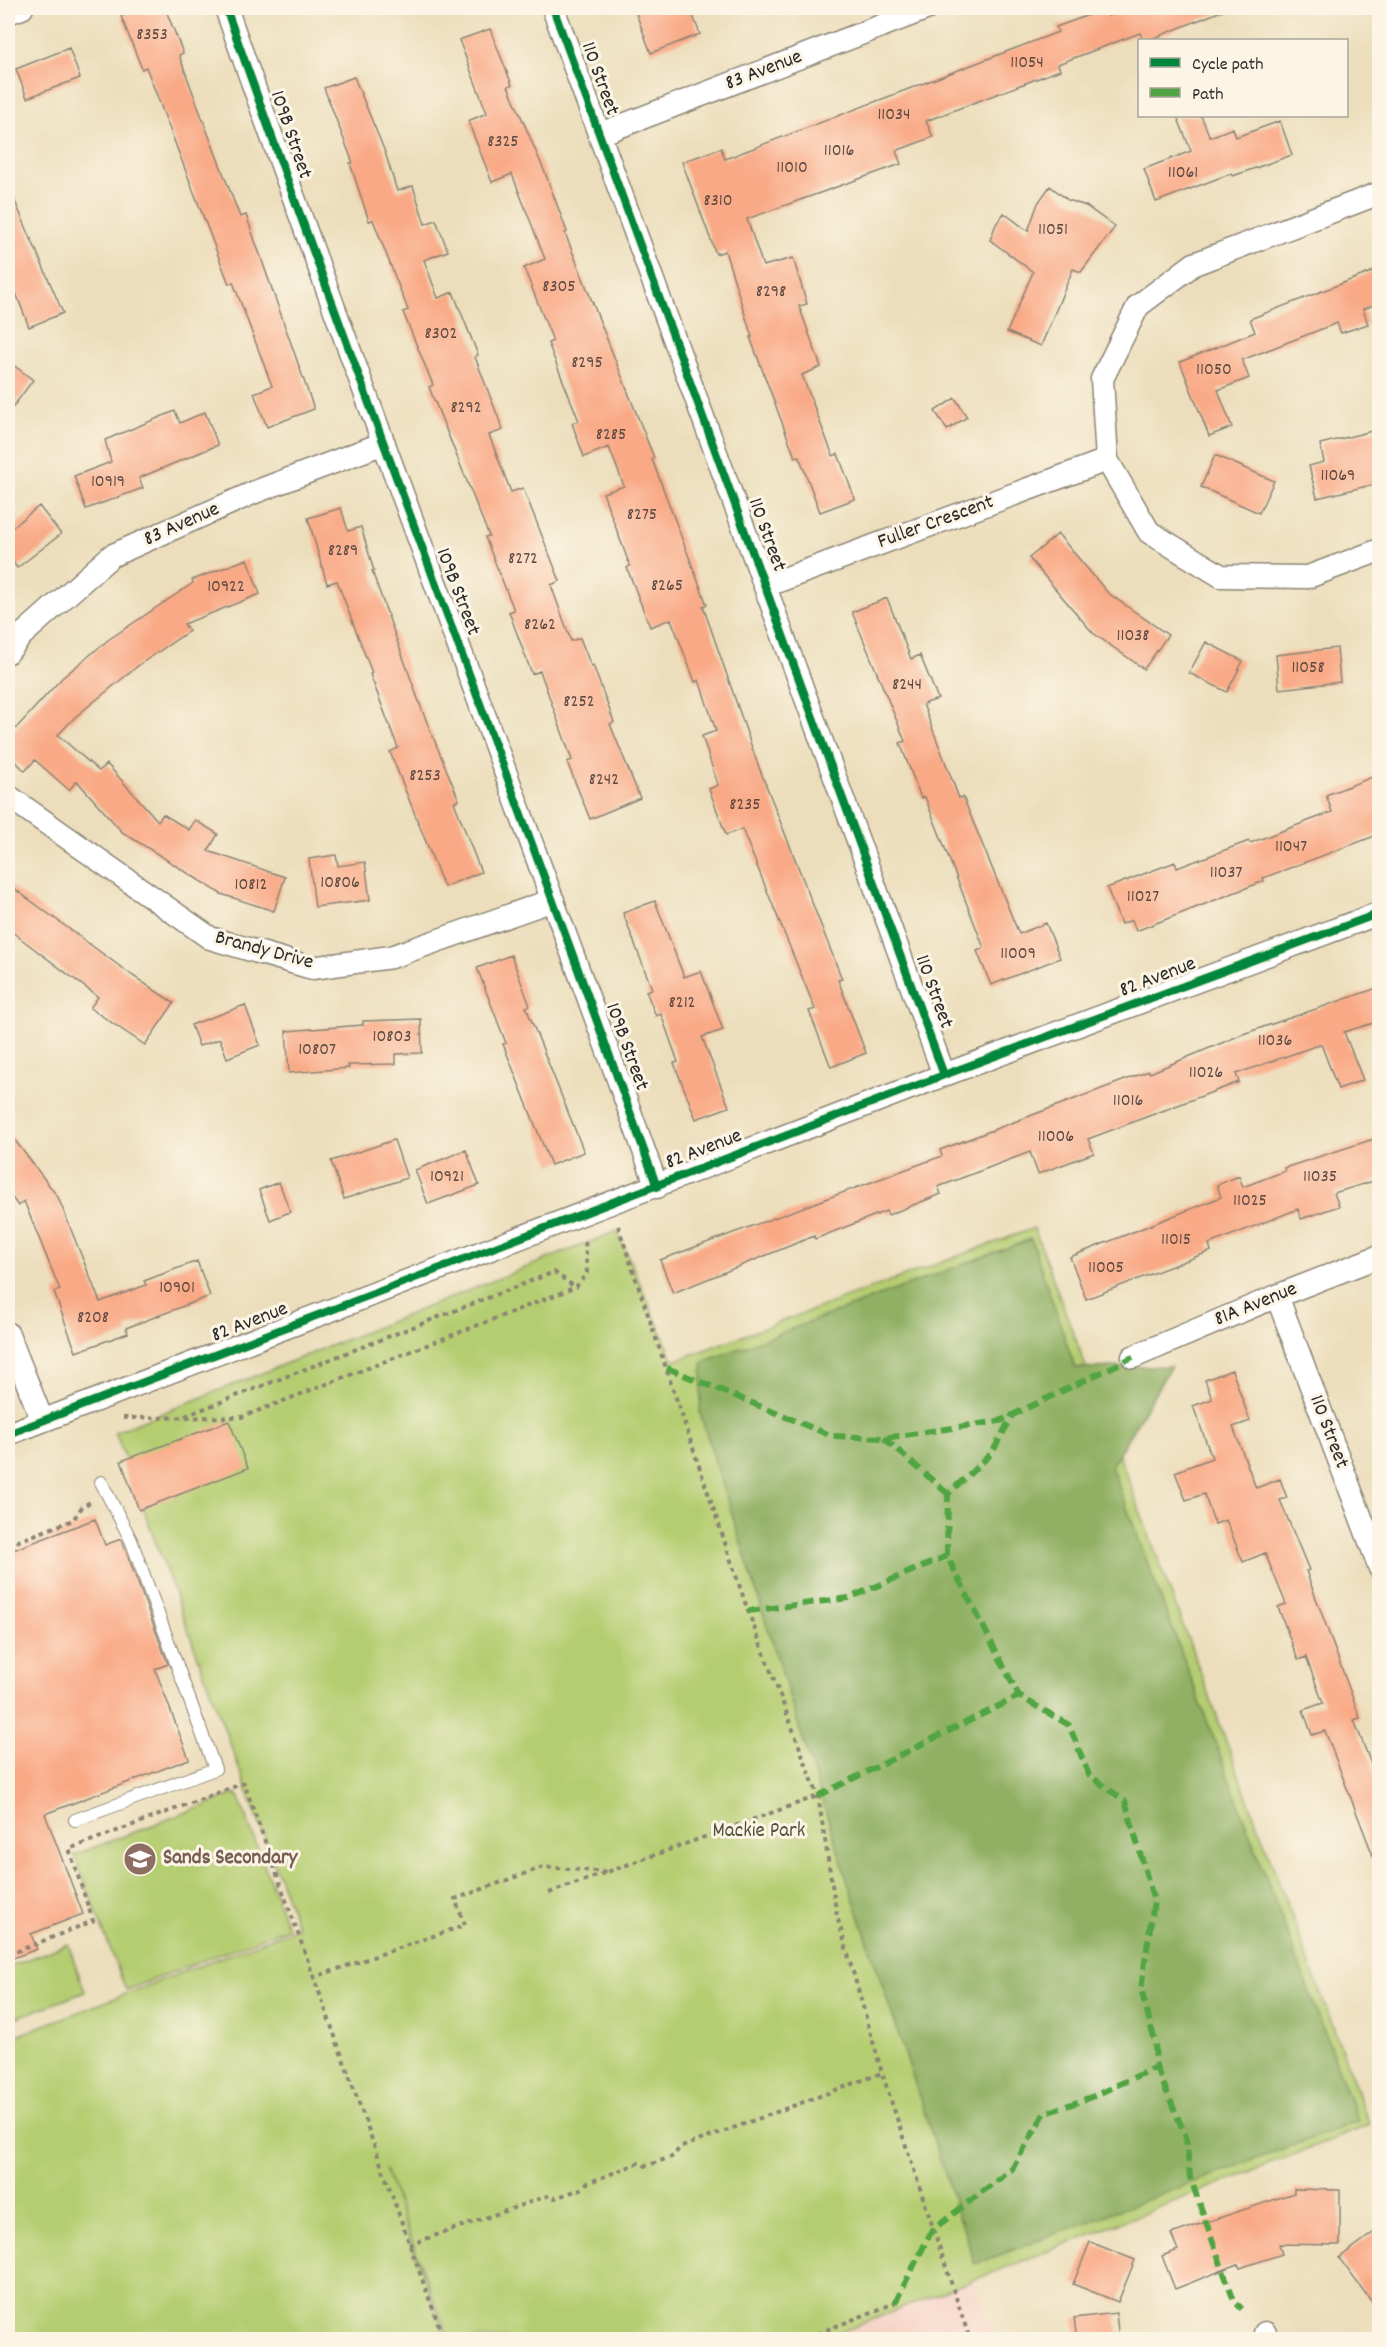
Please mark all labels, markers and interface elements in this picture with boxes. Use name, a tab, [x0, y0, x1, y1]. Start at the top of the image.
house number: 8353	[136, 23, 168, 48]
street label: 110 Street	[572, 38, 626, 120]
legend	[1138, 39, 1348, 117]
street label: 83 Avenue	[721, 43, 807, 99]
house number: 11054	[1010, 51, 1044, 76]
text: Cycle path	[1192, 53, 1263, 78]
text: Path	[1192, 83, 1224, 108]
street label: 109B Street	[261, 87, 319, 183]
house number: 11034	[877, 103, 911, 128]
house number: 8325	[487, 130, 519, 155]
house number: 11016	[824, 139, 854, 164]
house number: 11010	[776, 156, 808, 181]
house number: 11061	[1168, 161, 1198, 186]
house number: 8310	[704, 189, 732, 214]
house number: 11051	[1038, 218, 1068, 243]
house number: 8305	[542, 275, 576, 300]
house number: 8298	[756, 280, 786, 305]
house number: 8302	[425, 322, 457, 347]
house number: 8295	[571, 351, 603, 376]
house number: 11050	[1196, 358, 1232, 383]
house number: 8292	[450, 396, 482, 421]
house number: 8285	[596, 423, 626, 448]
house number: 11069	[1321, 464, 1355, 489]
house number: 10919	[91, 470, 125, 495]
street label: Fuller Crescent	[874, 488, 999, 558]
street label: 110 Street	[739, 494, 793, 576]
street label: 83 Avenue	[139, 495, 225, 555]
house number: 8275	[627, 503, 657, 528]
house number: 8289	[328, 539, 358, 564]
street label: 109B Street	[427, 544, 487, 640]
house number: 8272	[508, 547, 538, 572]
house number: 8265	[651, 574, 683, 599]
house number: 10922	[207, 575, 245, 600]
house number: 8262	[524, 613, 556, 638]
house number: 11038	[1117, 624, 1149, 649]
house number: 11058	[1291, 656, 1325, 681]
house number: 8244	[892, 673, 922, 698]
house number: 8252	[563, 690, 595, 715]
house number: 8253	[409, 764, 441, 789]
house number: 8242	[589, 768, 619, 793]
house number: 8235	[729, 793, 761, 818]
house number: 11047	[1275, 835, 1307, 860]
house number: 11037	[1210, 861, 1242, 886]
house number: 10806	[320, 871, 360, 896]
house number: 10812	[235, 873, 267, 898]
house number: 11027	[1127, 885, 1159, 910]
street label: Brandy Drive	[211, 923, 317, 979]
house number: 11009	[1000, 942, 1036, 967]
street label: 82 Avenue	[1115, 950, 1201, 1006]
street label: 110 Street	[906, 951, 960, 1033]
house number: 8212	[669, 991, 695, 1016]
street label: 109B Street	[596, 999, 656, 1095]
house number: 10803	[373, 1025, 411, 1050]
house number: 11036	[1258, 1029, 1292, 1054]
house number: 10807	[298, 1038, 336, 1063]
house number: 11026	[1189, 1061, 1223, 1086]
house number: 11016	[1113, 1089, 1143, 1114]
street label: 82 Avenue	[661, 1122, 747, 1178]
house number: 11006	[1038, 1125, 1074, 1150]
house number: 10921	[430, 1165, 464, 1190]
house number: 11035	[1303, 1165, 1337, 1190]
house number: 11025	[1233, 1189, 1267, 1214]
house number: 11015	[1161, 1228, 1191, 1253]
house number: 11005	[1088, 1256, 1124, 1281]
street label: 81A Avenue	[1210, 1275, 1302, 1335]
house number: 10901	[159, 1276, 195, 1301]
street label: 82 Avenue	[207, 1295, 293, 1351]
house number: 8208	[77, 1306, 109, 1331]
street label: 110 Street	[1300, 1391, 1356, 1473]
park label: Mackie Park	[713, 1817, 805, 1847]
school or university icon: Sands Secondary	[122, 1841, 158, 1877]
place label: Sands Secondary	[163, 1844, 299, 1874]

